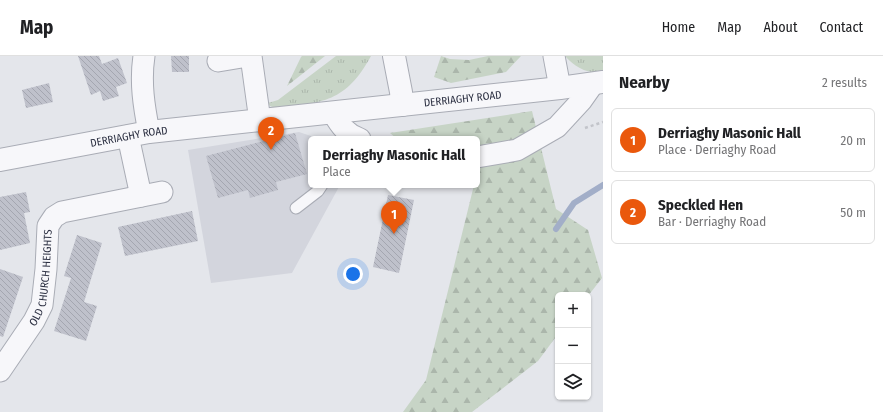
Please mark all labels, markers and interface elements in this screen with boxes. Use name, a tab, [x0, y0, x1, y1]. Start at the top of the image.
text: Map	[20, 16, 53, 39]
text: Home	[662, 19, 695, 36]
text: Map	[717, 19, 741, 36]
text: About	[763, 19, 798, 36]
text: Contact	[820, 19, 863, 36]
text: Nearby	[619, 72, 670, 93]
text: 2 results	[822, 75, 867, 90]
street label: DERRIAGHY ROAD	[423, 88, 502, 110]
pin: 2	[258, 117, 284, 150]
street label: DERRIAGHY ROAD	[89, 124, 168, 150]
text: Derriaghy Masonic Hall	[658, 124, 801, 142]
text: 1	[630, 133, 636, 148]
text: 20 m	[840, 133, 866, 148]
popup	[308, 136, 480, 188]
text: Place · Derriaghy Road	[658, 142, 776, 157]
text: Derriaghy Masonic Hall	[323, 146, 465, 164]
text: Place	[323, 164, 351, 179]
text: Speckled Hen	[658, 196, 743, 214]
pin: 1	[381, 201, 407, 234]
text: 2	[630, 205, 636, 220]
text: 50 m	[840, 205, 866, 220]
text: Bar · Derriaghy Road	[658, 214, 766, 229]
street label: OLD CHURCH HEIGHTS	[26, 229, 55, 329]
your location	[343, 264, 363, 284]
map controls	[555, 292, 591, 400]
button: +	[555, 292, 591, 328]
button: −	[555, 328, 591, 364]
button: layers	[555, 364, 591, 400]

